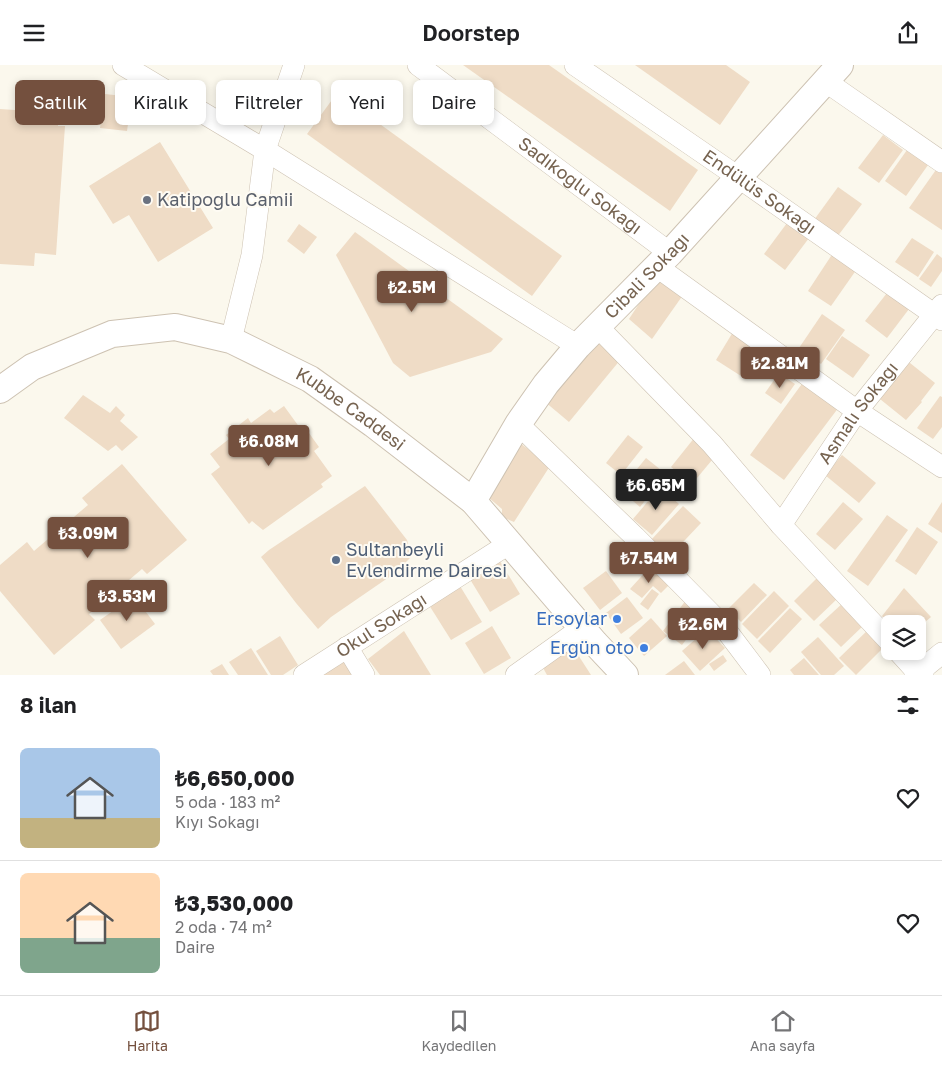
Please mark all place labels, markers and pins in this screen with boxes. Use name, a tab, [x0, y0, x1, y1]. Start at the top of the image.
place label: Katipoğlu Camii	[157, 188, 293, 210]
marker: Katipoğlu Camii	[141, 194, 153, 206]
pin: ₺2.5M	[377, 271, 447, 313]
pin: ₺2.81M	[739, 347, 821, 389]
pin: ₺6.08M	[228, 425, 310, 467]
pin: ₺6.65M	[615, 469, 697, 511]
pin: ₺3.09M	[47, 517, 129, 559]
place label: Sultanbeyli Evlendirme Dairesi	[346, 538, 507, 581]
pin: ₺7.54M	[608, 541, 690, 584]
marker: Sultanbeyli Evlendirme Dairesi	[330, 554, 342, 566]
pin: ₺3.53M	[86, 579, 168, 622]
place label: Ersoylar	[536, 607, 607, 629]
pin: ₺2.6M	[668, 607, 738, 650]
marker: Ersoylar	[611, 613, 623, 625]
place label: Ergün oto	[550, 636, 634, 658]
marker: Ergün oto	[638, 642, 650, 654]

